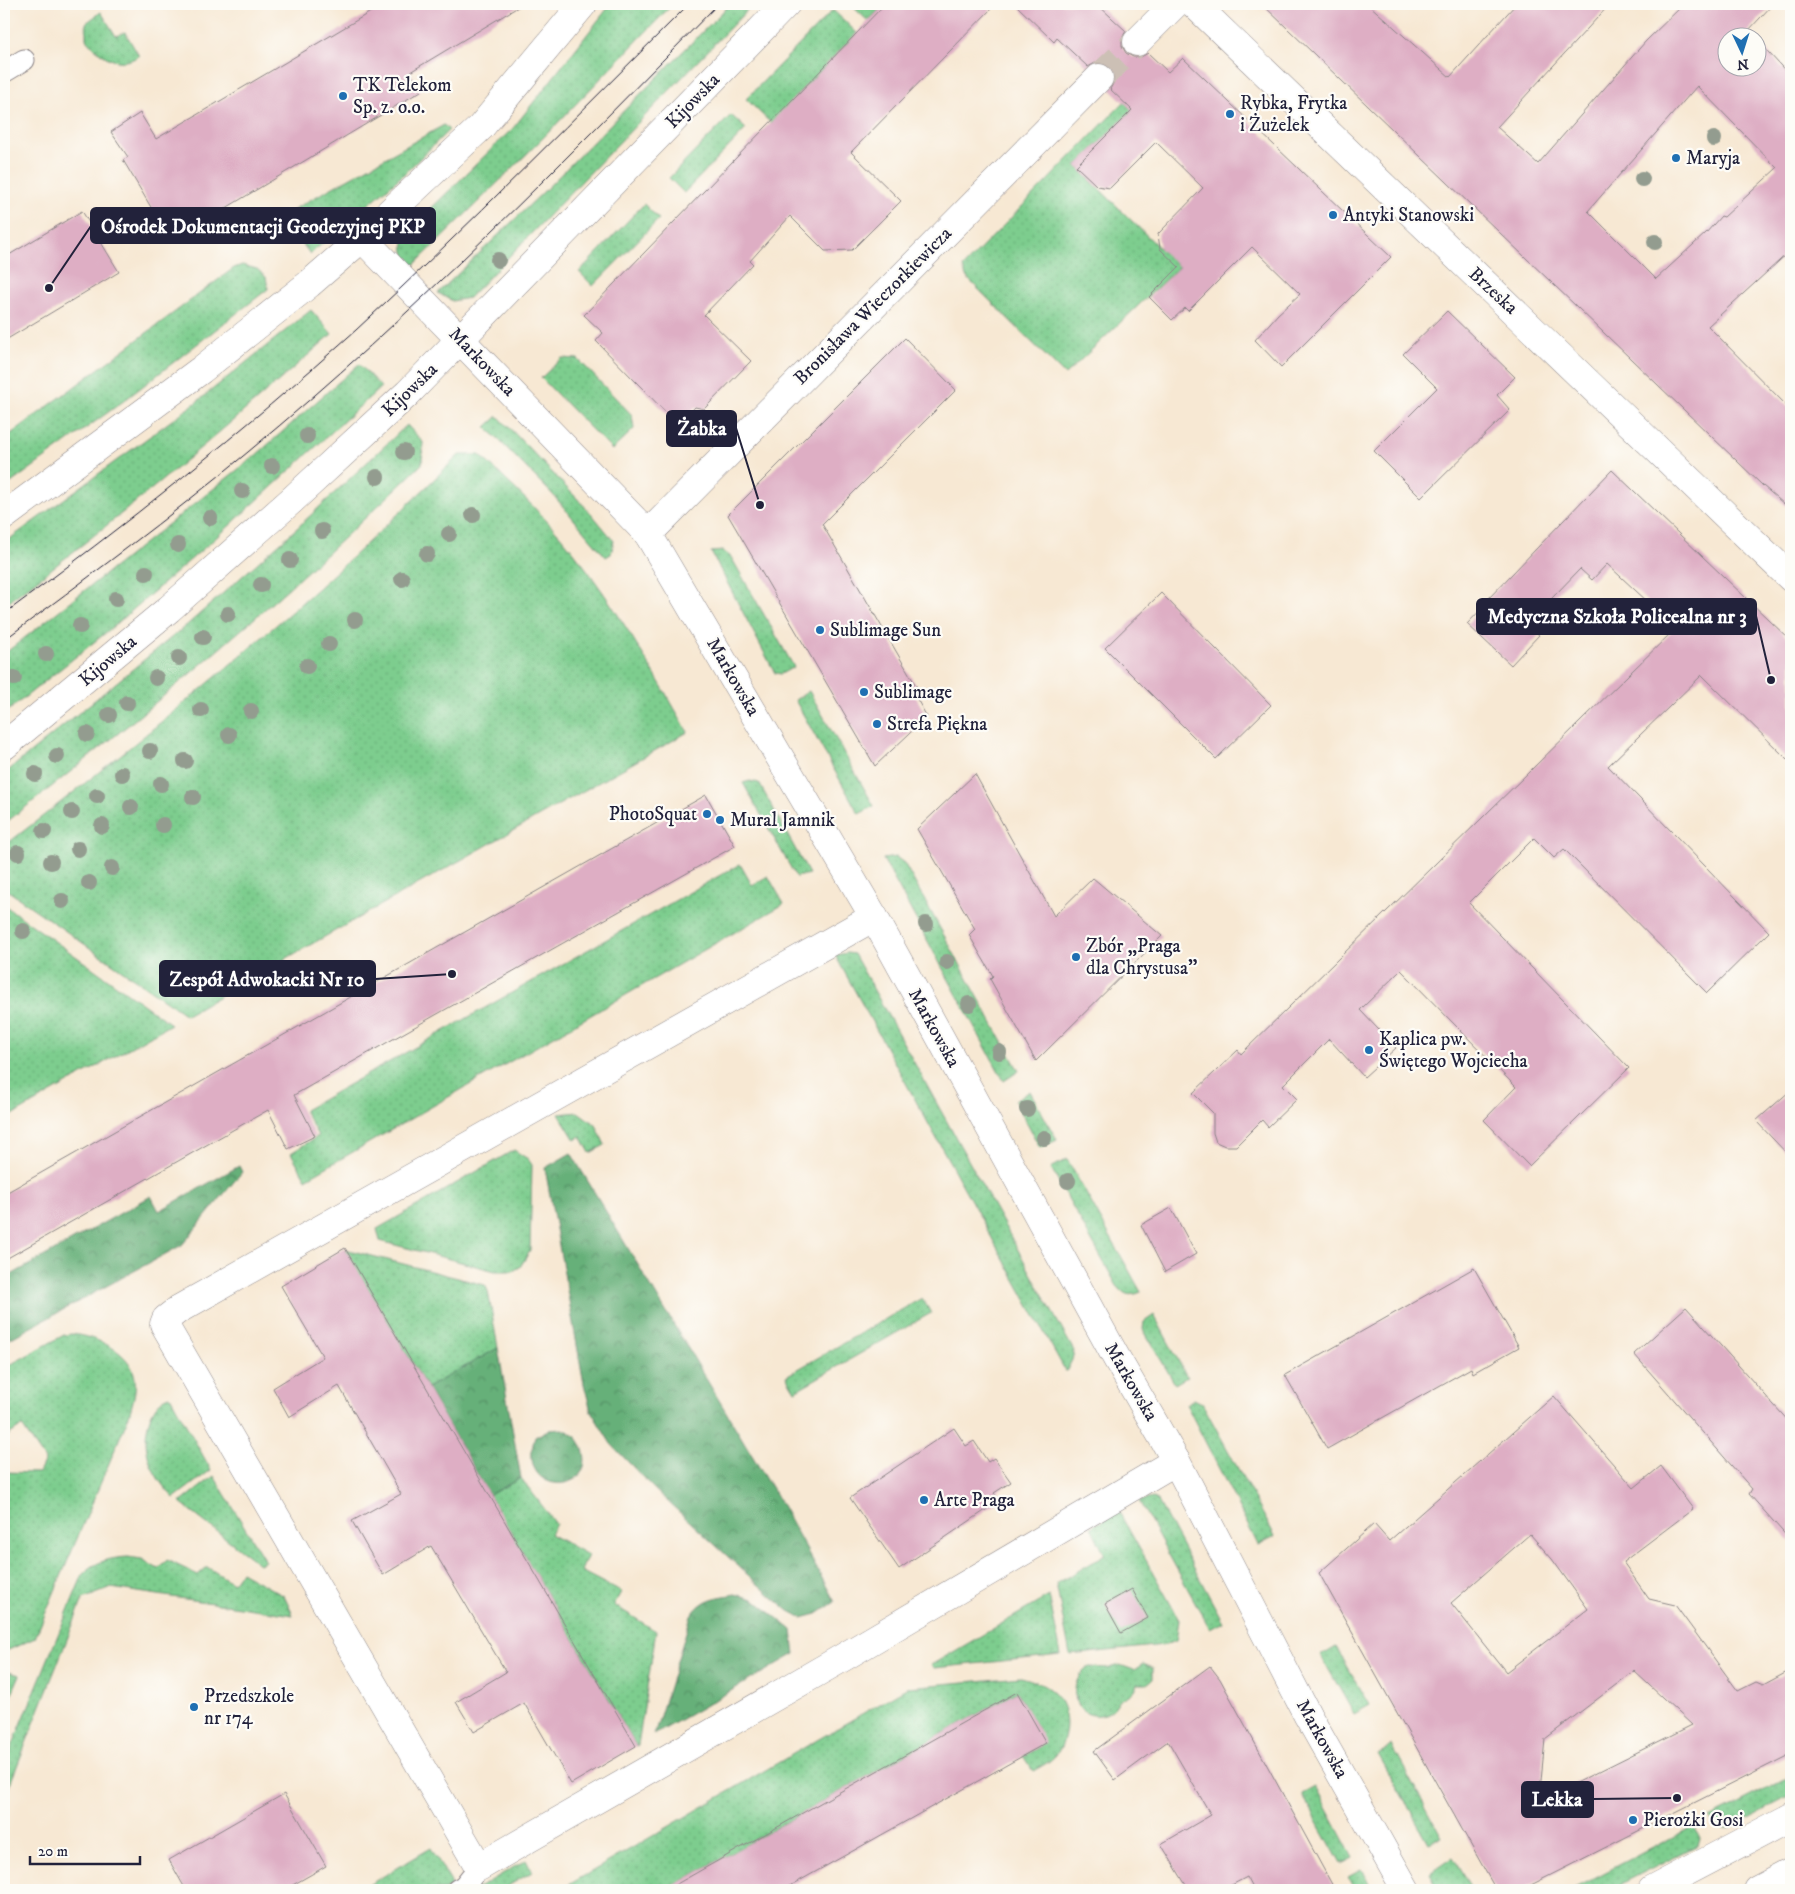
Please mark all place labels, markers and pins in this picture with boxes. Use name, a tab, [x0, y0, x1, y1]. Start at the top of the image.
place label: TK Telekom Sp. z. o.o.	[353, 74, 451, 119]
marker: TK Telekom Sp. z. o.o.	[337, 90, 349, 102]
place label: Rybka, Frytka i Żużelek	[1240, 92, 1347, 137]
marker: Rybka, Frytka i Żużelek	[1224, 108, 1236, 120]
place label: Maryja	[1686, 147, 1740, 170]
marker: Maryja	[1670, 152, 1682, 164]
place label: Antyki Stanowski	[1343, 204, 1474, 227]
callout: Ośrodek Dokumentacji Geodezyjnej PKP	[91, 208, 435, 243]
marker: Antyki Stanowski	[1327, 209, 1339, 221]
callout: Żabka	[667, 411, 736, 446]
callout: Medyczna Szkoła Policealna nr 3	[1477, 599, 1756, 634]
place label: Sublimage Sun	[830, 619, 941, 642]
marker: Sublimage Sun	[814, 624, 826, 636]
place label: Sublimage	[874, 681, 952, 704]
marker: Sublimage	[858, 686, 870, 698]
place label: Strefa Piękna	[887, 713, 987, 736]
marker: Strefa Piękna	[871, 718, 883, 730]
place label: PhotoSquat	[609, 803, 697, 827]
marker: PhotoSquat	[701, 808, 713, 820]
place label: Mural Jamnik	[730, 809, 836, 832]
marker: Mural Jamnik	[714, 814, 726, 826]
place label: Zbór „Praga dla Chrystusa”	[1086, 935, 1197, 980]
marker: Zbór „Praga dla Chrystusa”	[1070, 951, 1082, 963]
callout: Zespół Adwokacki Nr 10	[160, 961, 375, 996]
place label: Kaplica pw. Świętego Wojciecha	[1379, 1028, 1528, 1073]
marker: Kaplica pw. Świętego Wojciecha	[1363, 1044, 1375, 1056]
place label: Arte Praga	[934, 1489, 1015, 1512]
marker: Arte Praga	[918, 1494, 930, 1506]
place label: Przedszkole nr 174	[204, 1685, 294, 1730]
marker: Przedszkole nr 174	[188, 1701, 200, 1713]
callout: Lekka	[1522, 1782, 1593, 1817]
place label: Pierożki Gosi	[1643, 1809, 1744, 1832]
marker: Pierożki Gosi	[1627, 1814, 1639, 1826]

